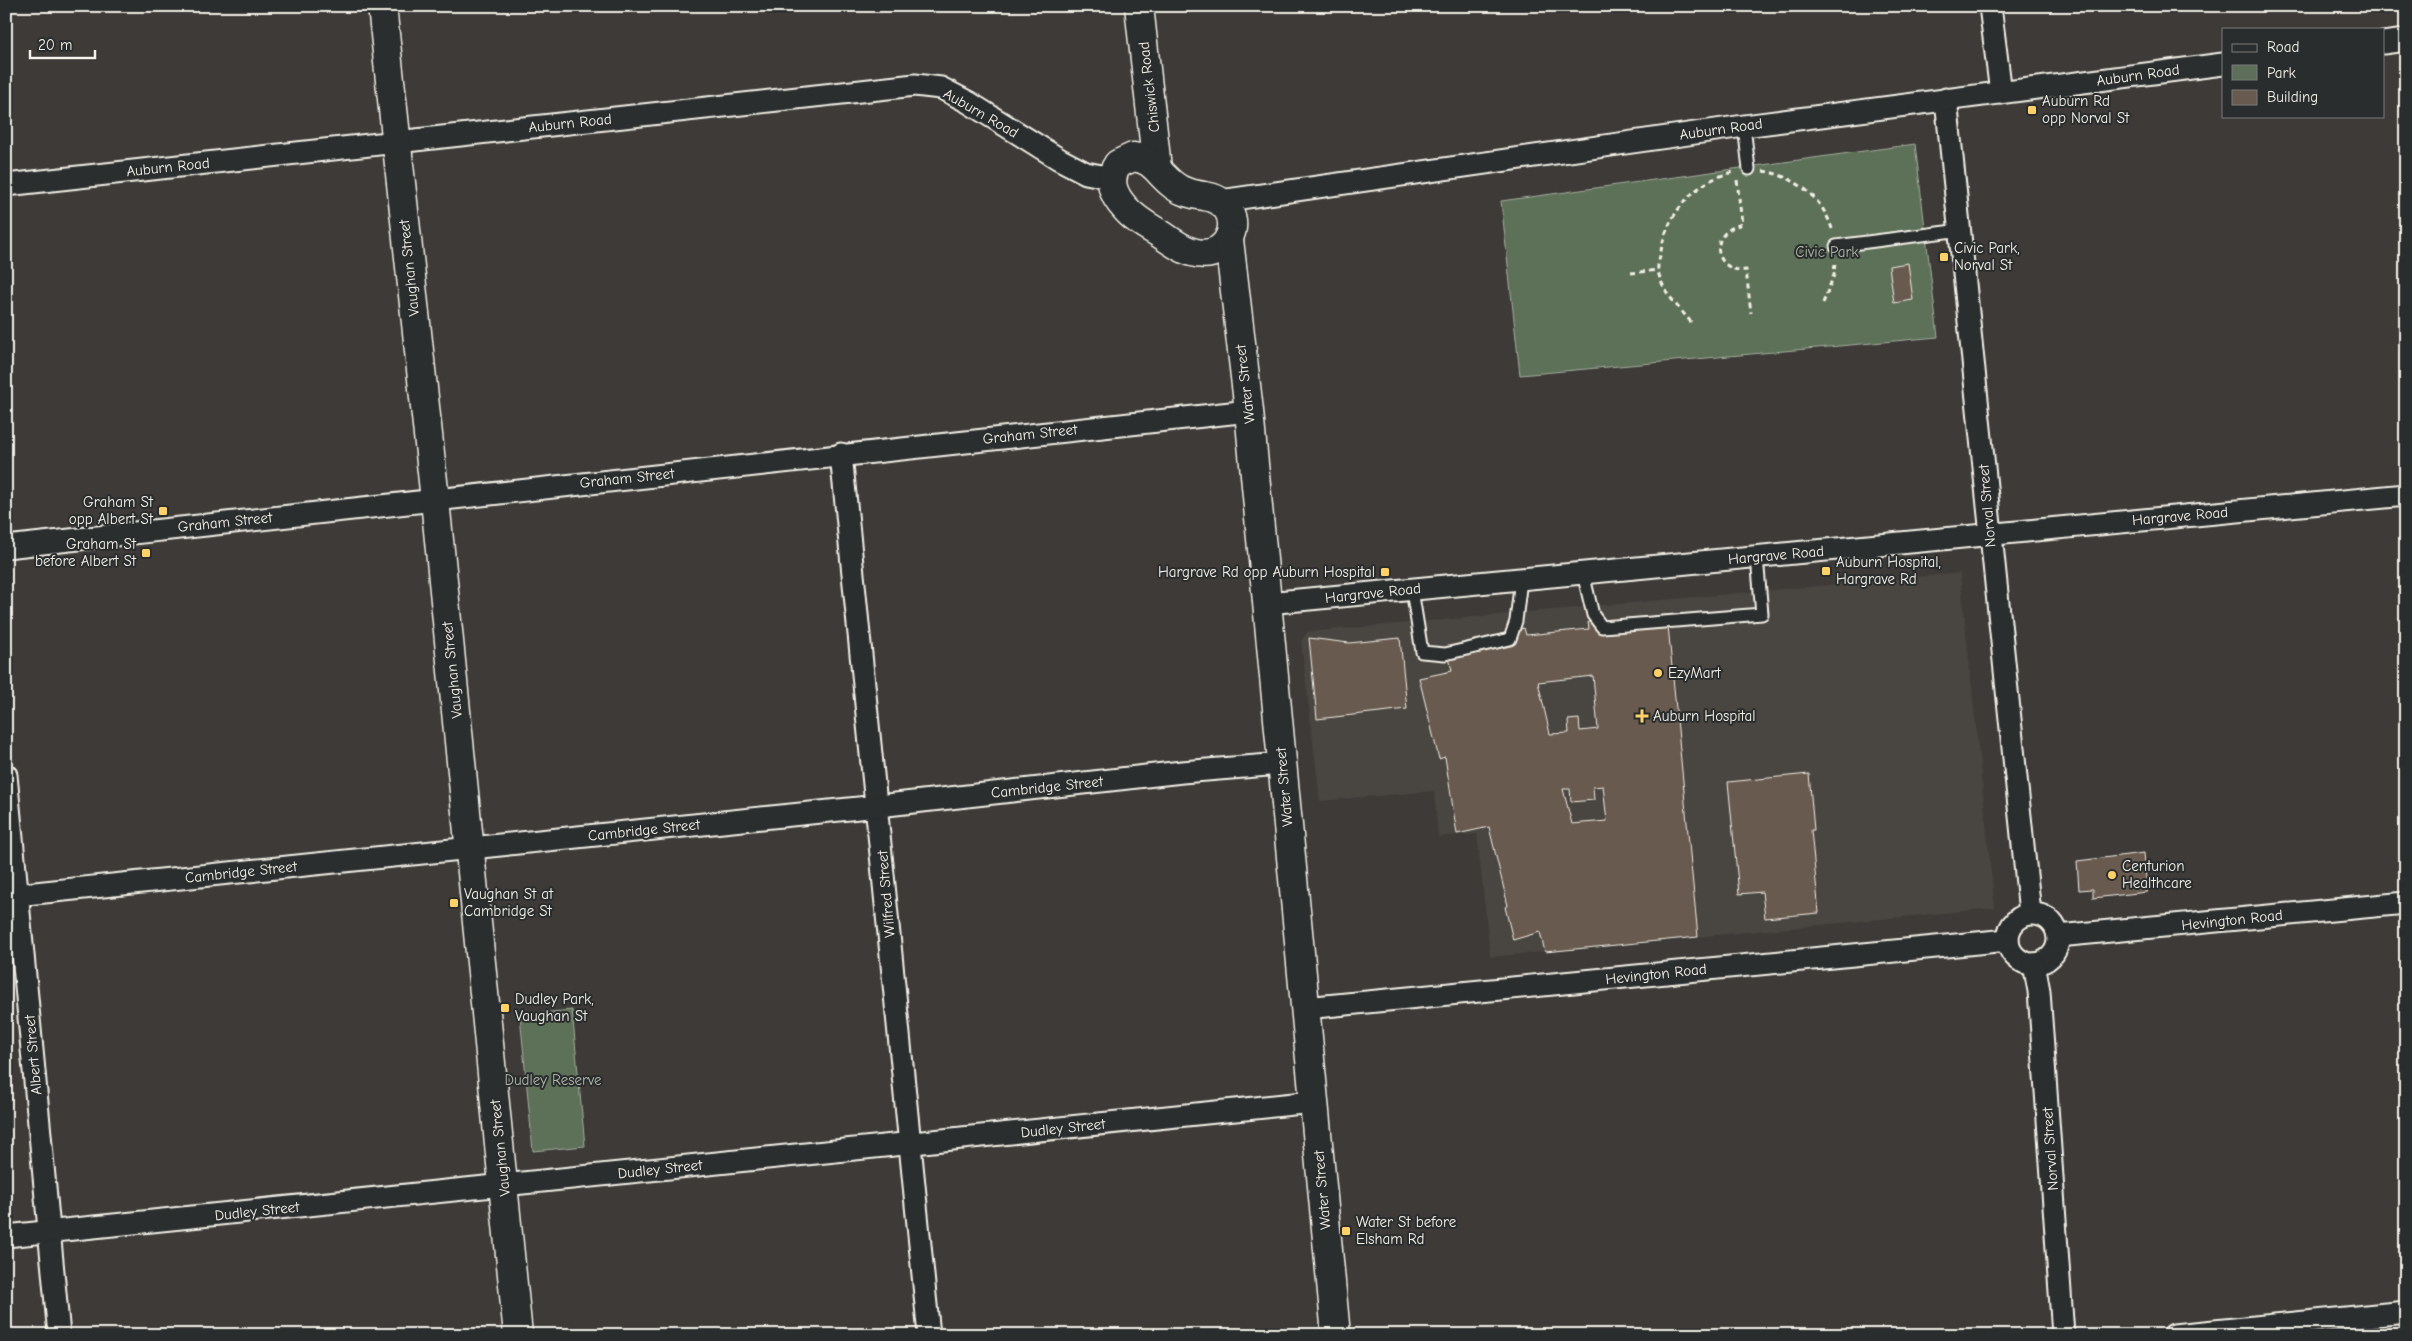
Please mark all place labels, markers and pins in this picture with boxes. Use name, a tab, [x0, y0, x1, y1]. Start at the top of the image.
place label: Auburn Rd opp Norval St	[2042, 92, 2130, 127]
marker: Auburn Rd opp Norval St	[2026, 104, 2038, 116]
place label: Civic Park, Norval St	[1954, 239, 2020, 274]
marker: Civic Park, Norval St	[1938, 251, 1950, 263]
place label: Graham St opp Albert St	[69, 493, 154, 528]
marker: Graham St opp Albert St	[157, 505, 169, 517]
place label: Graham St before Albert St	[35, 535, 137, 570]
marker: Graham St before Albert St	[140, 547, 152, 559]
place label: Auburn Hospital, Hargrave Rd	[1836, 553, 1941, 588]
place label: Hargrave Rd opp Auburn Hospital	[1158, 563, 1375, 581]
marker: Auburn Hospital, Hargrave Rd	[1820, 565, 1832, 577]
marker: Hargrave Rd opp Auburn Hospital	[1379, 566, 1391, 578]
place label: EzyMart	[1668, 664, 1722, 682]
marker: EzyMart	[1652, 667, 1664, 679]
place label: Auburn Hospital	[1653, 707, 1756, 725]
marker: Auburn Hospital	[1635, 709, 1649, 723]
place label: Centurion Healthcare	[2122, 857, 2192, 892]
marker: Centurion Healthcare	[2106, 869, 2118, 881]
place label: Vaughan St at Cambridge St	[464, 885, 554, 920]
marker: Vaughan St at Cambridge St	[448, 897, 460, 909]
place label: Dudley Park, Vaughan St	[515, 990, 594, 1025]
marker: Dudley Park, Vaughan St	[499, 1002, 511, 1014]
place label: Water St before Elsham Rd	[1356, 1213, 1457, 1248]
marker: Water St before Elsham Rd	[1340, 1225, 1352, 1237]

